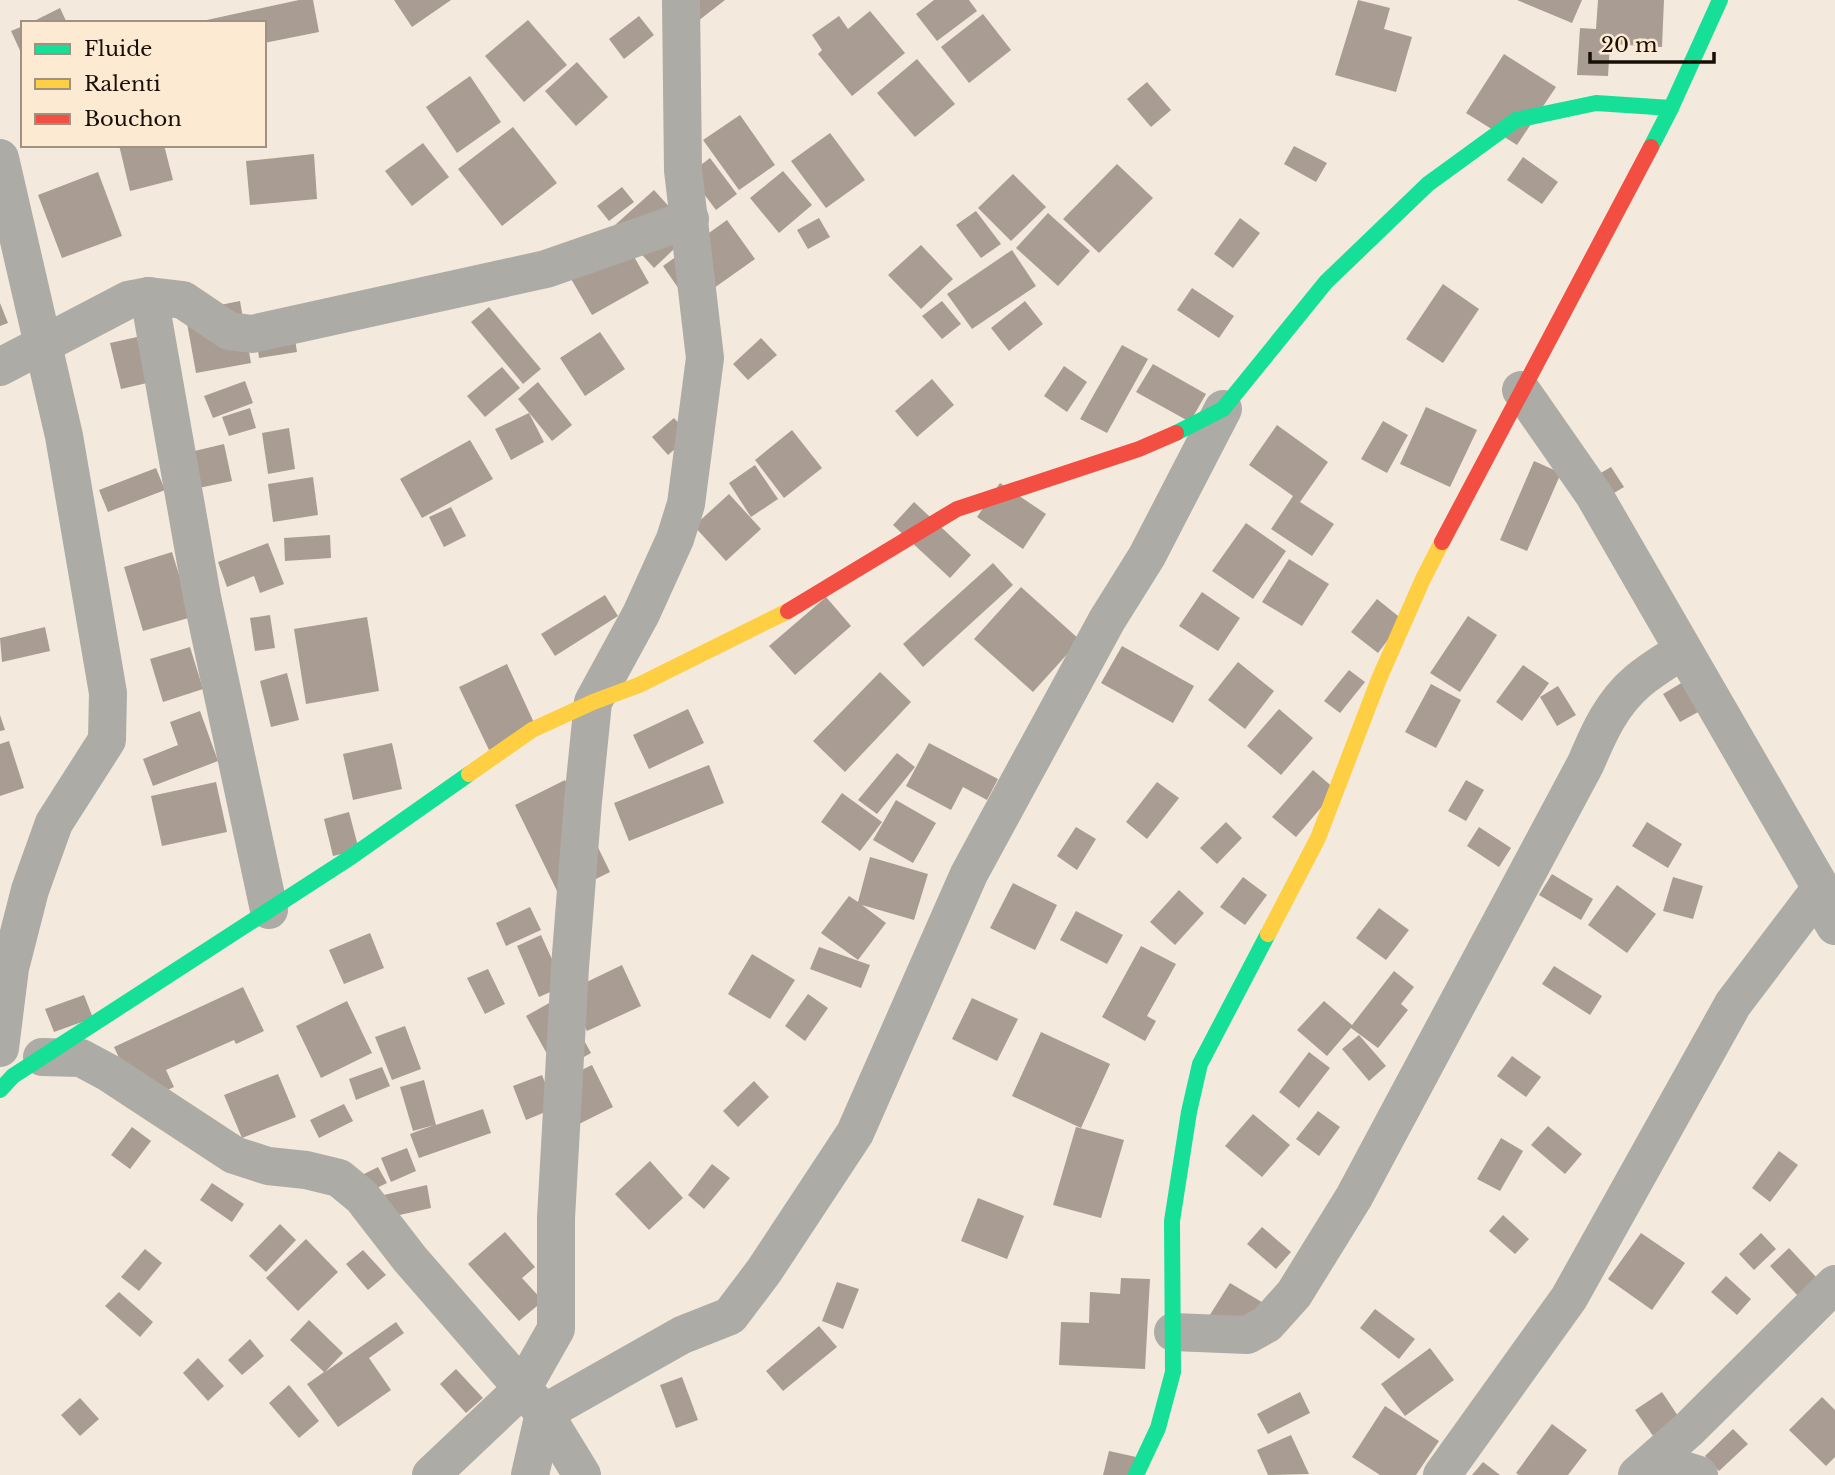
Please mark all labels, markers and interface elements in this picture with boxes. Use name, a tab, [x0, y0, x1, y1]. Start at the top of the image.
legend	[21, 21, 266, 147]
scale bar	[1590, 21, 1714, 65]
text: 20 m	[1601, 32, 1658, 58]
text: Fluide	[84, 36, 152, 62]
text: Ralenti	[84, 71, 161, 97]
text: Bouchon	[84, 106, 182, 132]

